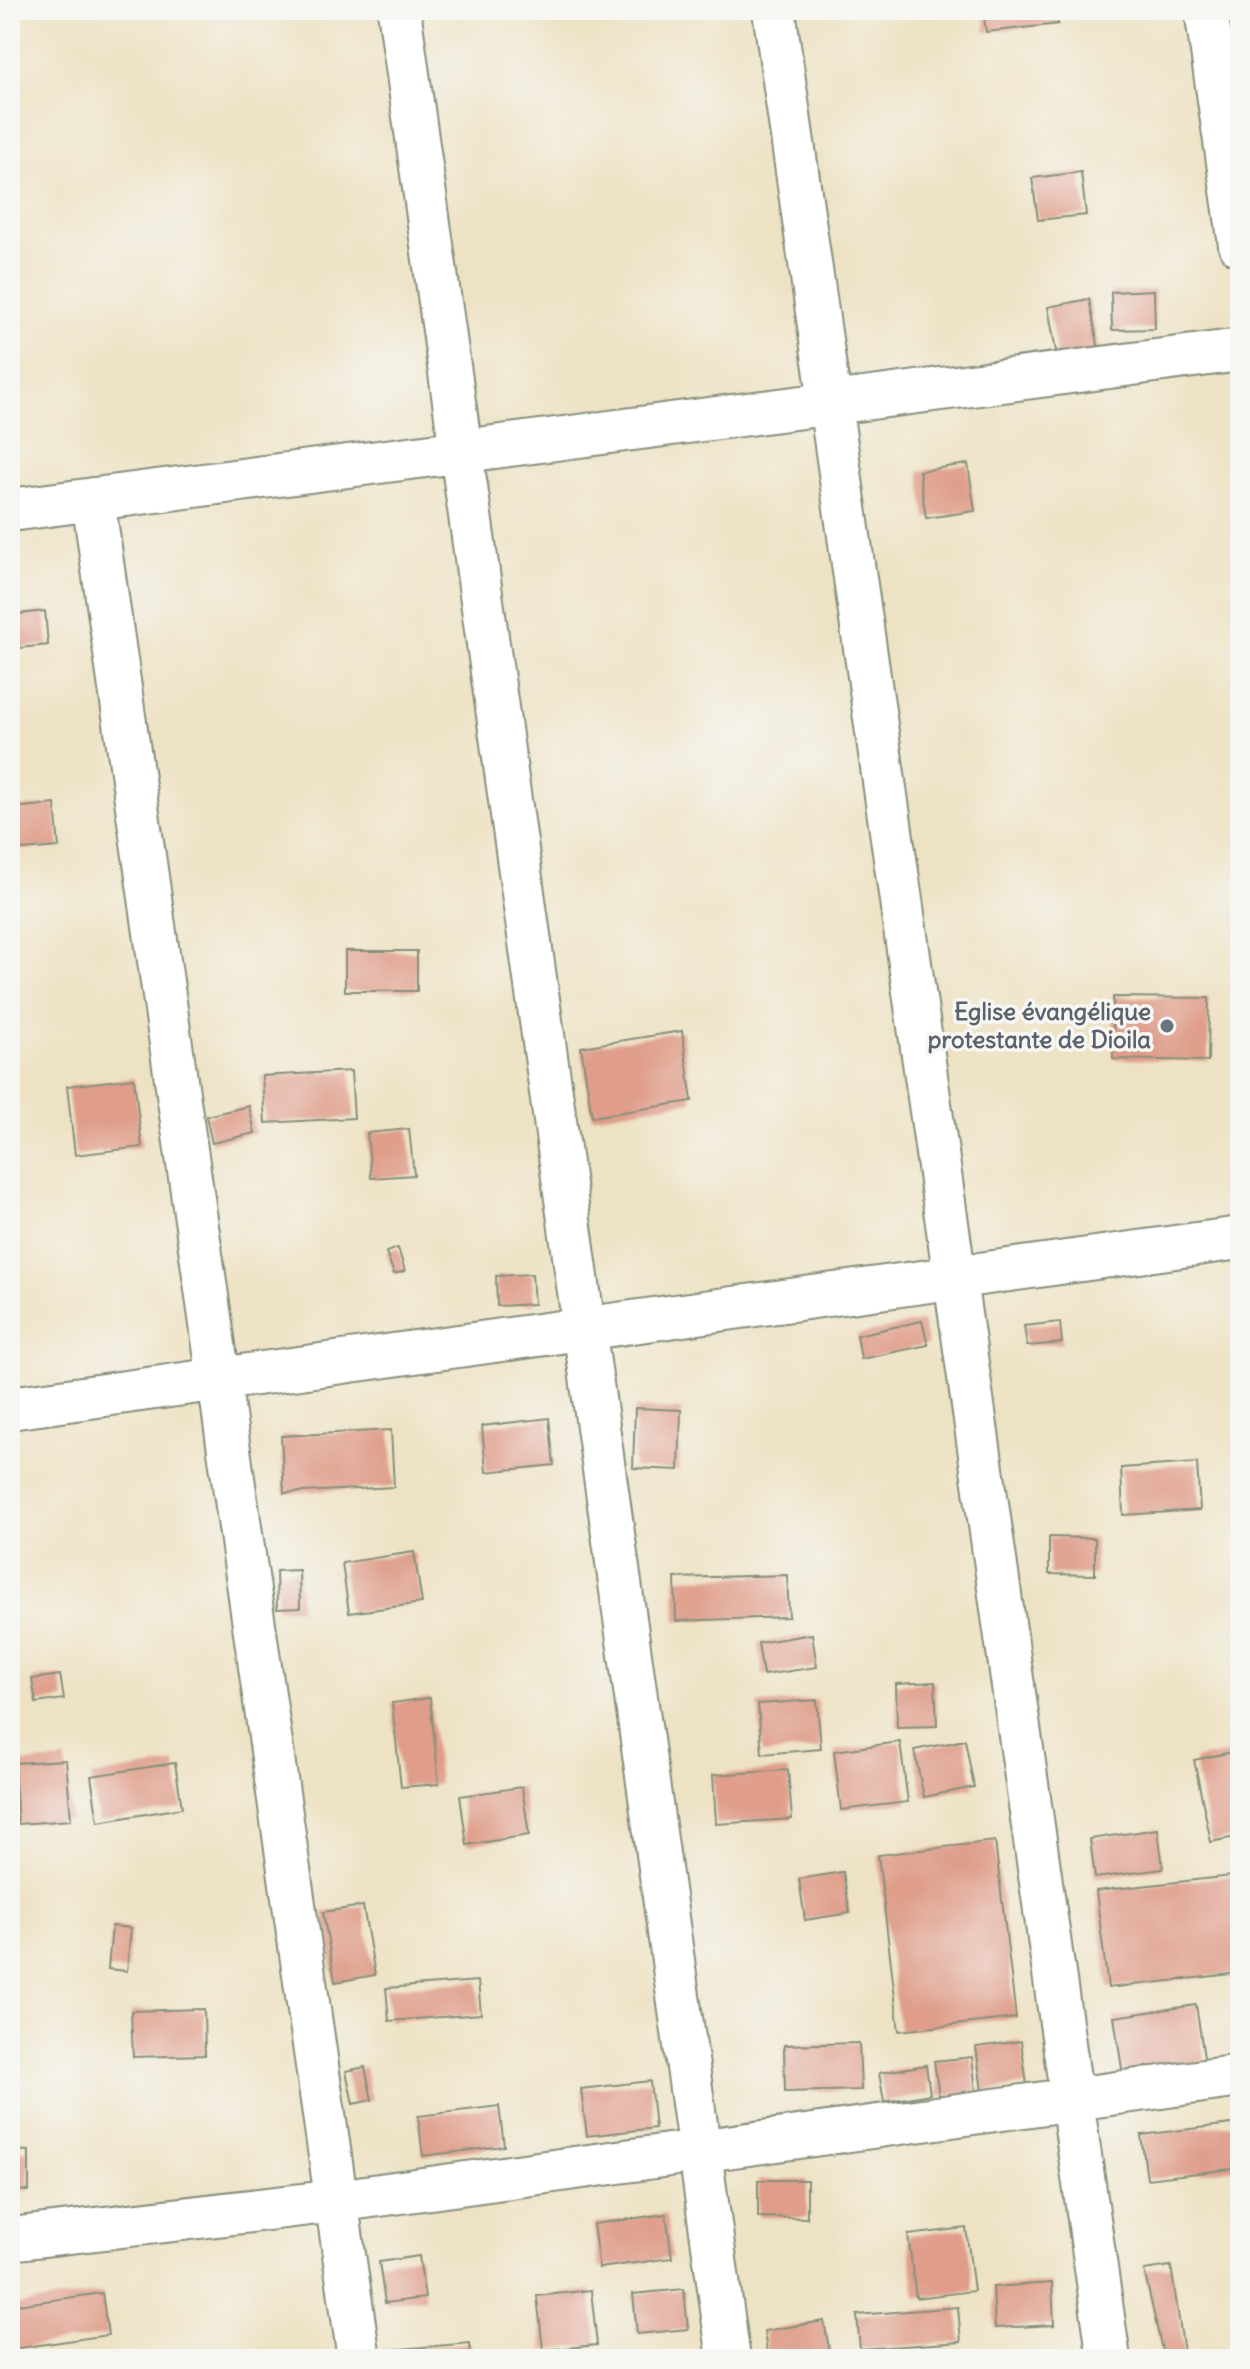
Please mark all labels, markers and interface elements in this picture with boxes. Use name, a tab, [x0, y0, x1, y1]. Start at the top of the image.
place label: Eglise évangélique protestante de Dioila	[928, 996, 1151, 1054]
marker: Eglise évangélique protestante de Dioila	[1158, 1017, 1176, 1035]

